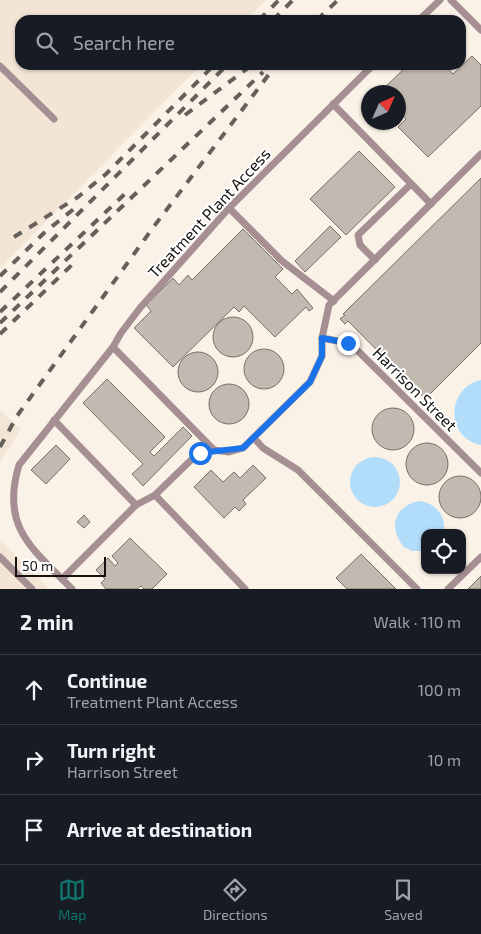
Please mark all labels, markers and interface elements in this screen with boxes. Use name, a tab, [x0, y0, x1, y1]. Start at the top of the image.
search box	[15, 15, 466, 70]
icon: search	[33, 29, 61, 57]
text: Search here	[73, 31, 175, 54]
north arrow	[361, 85, 406, 130]
street label: Treatment Plant Access	[143, 144, 274, 282]
route end	[337, 332, 360, 355]
street label: Harrison Street	[369, 343, 461, 435]
route start	[189, 442, 212, 465]
map controls	[421, 529, 466, 574]
button: locate	[421, 529, 466, 574]
scale bar	[15, 554, 106, 577]
text: 50 m	[22, 557, 53, 574]
text: 2 min	[20, 609, 74, 634]
text: Walk · 110 m	[374, 612, 461, 631]
text: Continue	[67, 669, 147, 692]
icon: ahead	[20, 676, 48, 704]
text: 100 m	[418, 680, 461, 699]
text: Treatment Plant Access	[67, 692, 238, 711]
text: Turn right	[67, 739, 155, 762]
icon: right	[20, 746, 48, 774]
text: 10 m	[427, 750, 461, 769]
text: Harrison Street	[67, 762, 178, 781]
icon: arrive	[20, 816, 48, 844]
text: Arrive at destination	[67, 818, 252, 841]
tab: Map	[58, 876, 86, 923]
tab: Directions	[203, 876, 268, 923]
tab: Saved	[384, 876, 423, 923]

